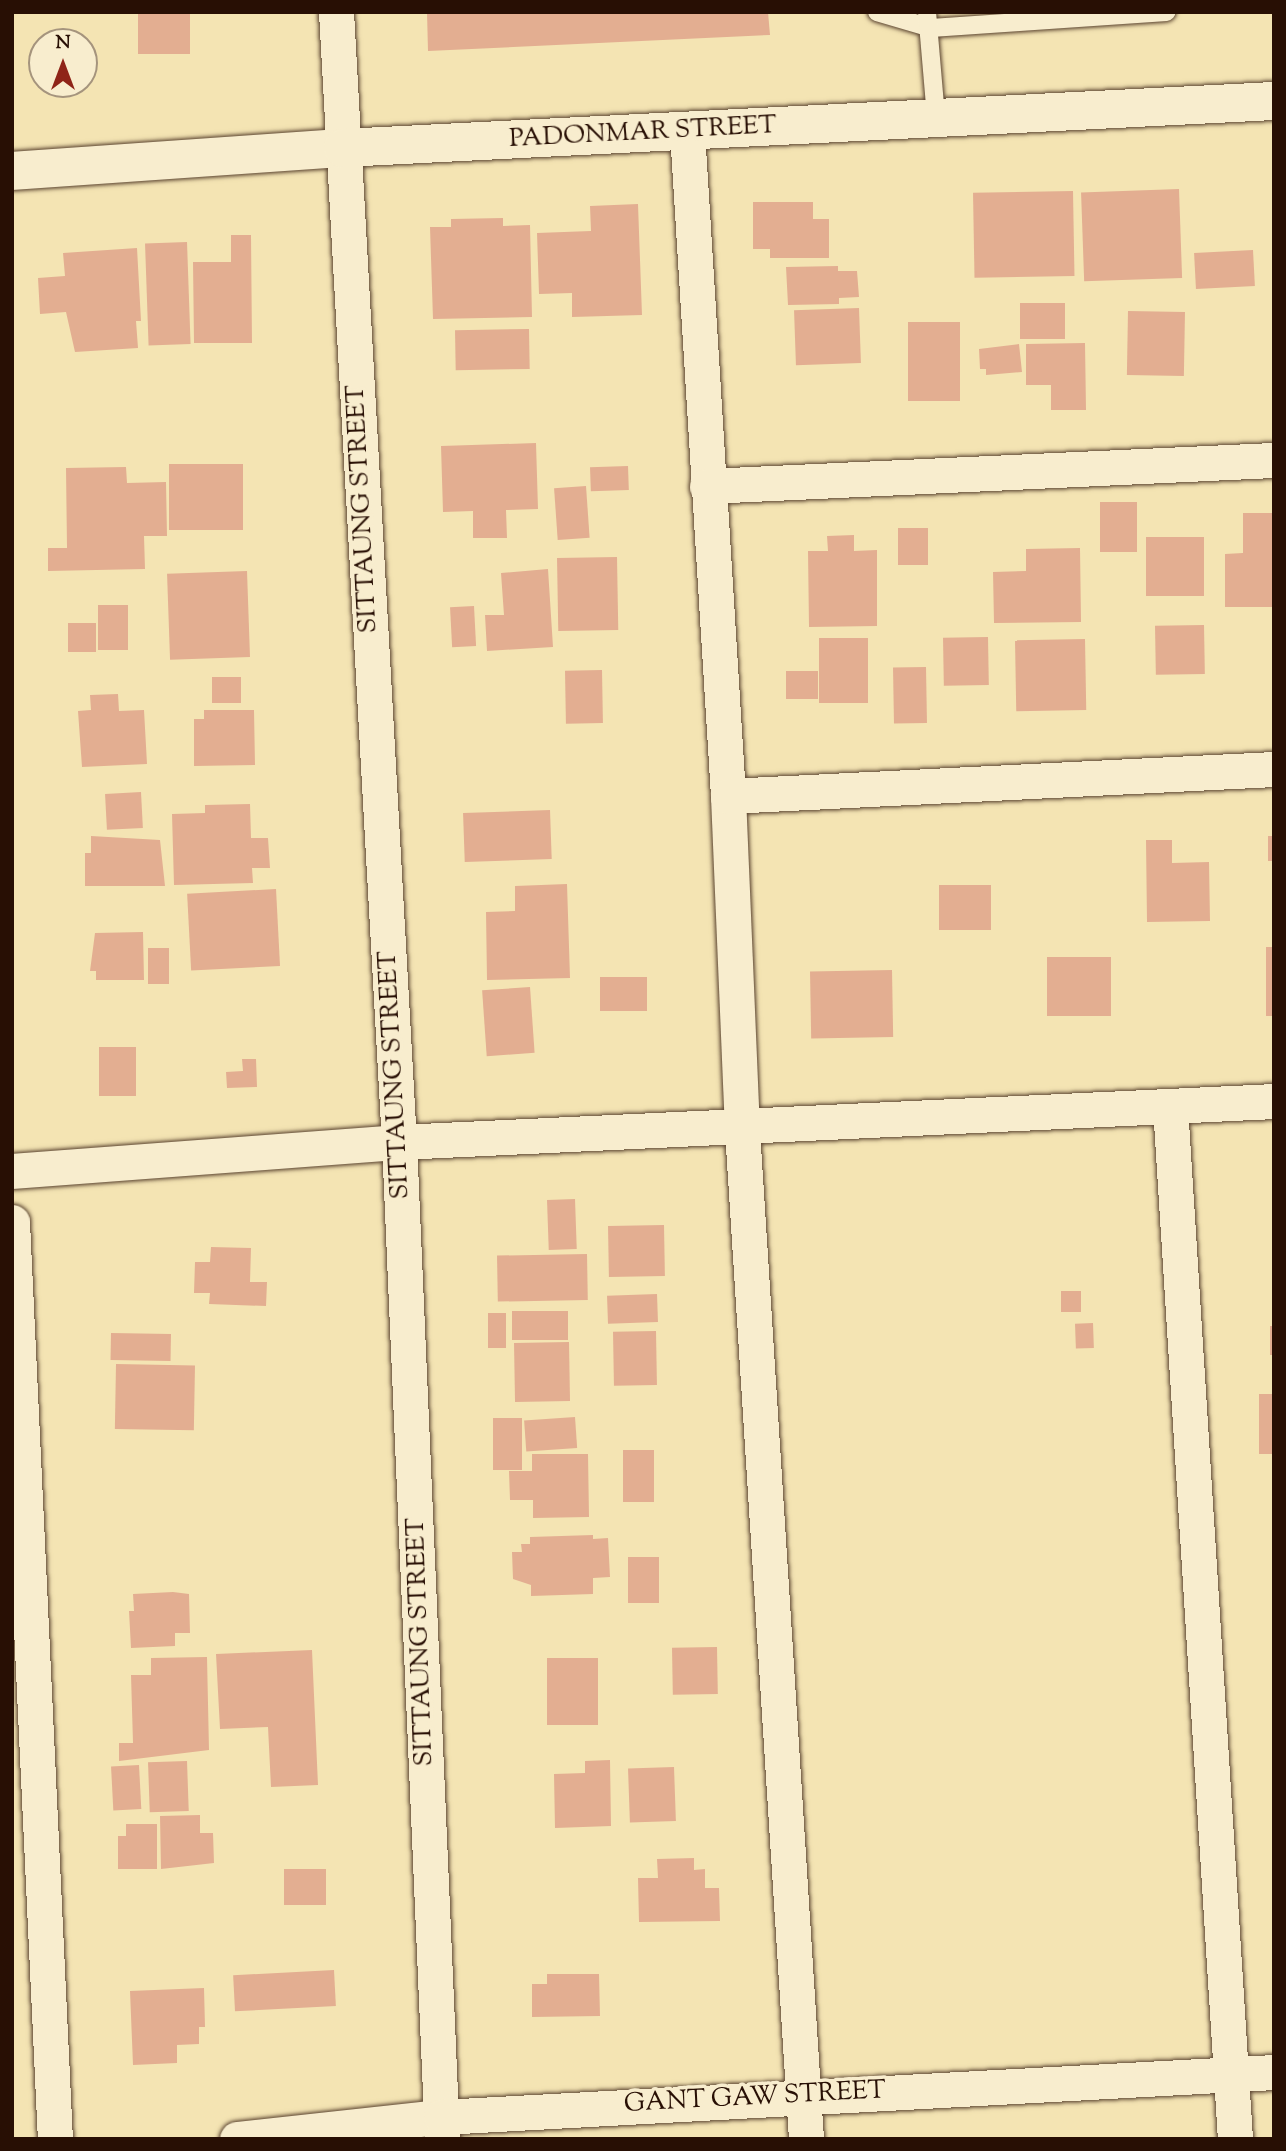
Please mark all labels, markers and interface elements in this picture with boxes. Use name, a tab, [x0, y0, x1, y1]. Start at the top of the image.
north arrow	[28, 28, 98, 98]
text: N	[55, 30, 71, 57]
street label: PADONMAR STREET	[508, 110, 778, 156]
street label: SITTAUNG STREET	[341, 384, 385, 634]
street label: SITTAUNG STREET	[373, 950, 417, 1200]
street label: SITTAUNG STREET	[401, 1517, 441, 1767]
street label: GANT GAW STREET	[623, 2076, 887, 2120]

